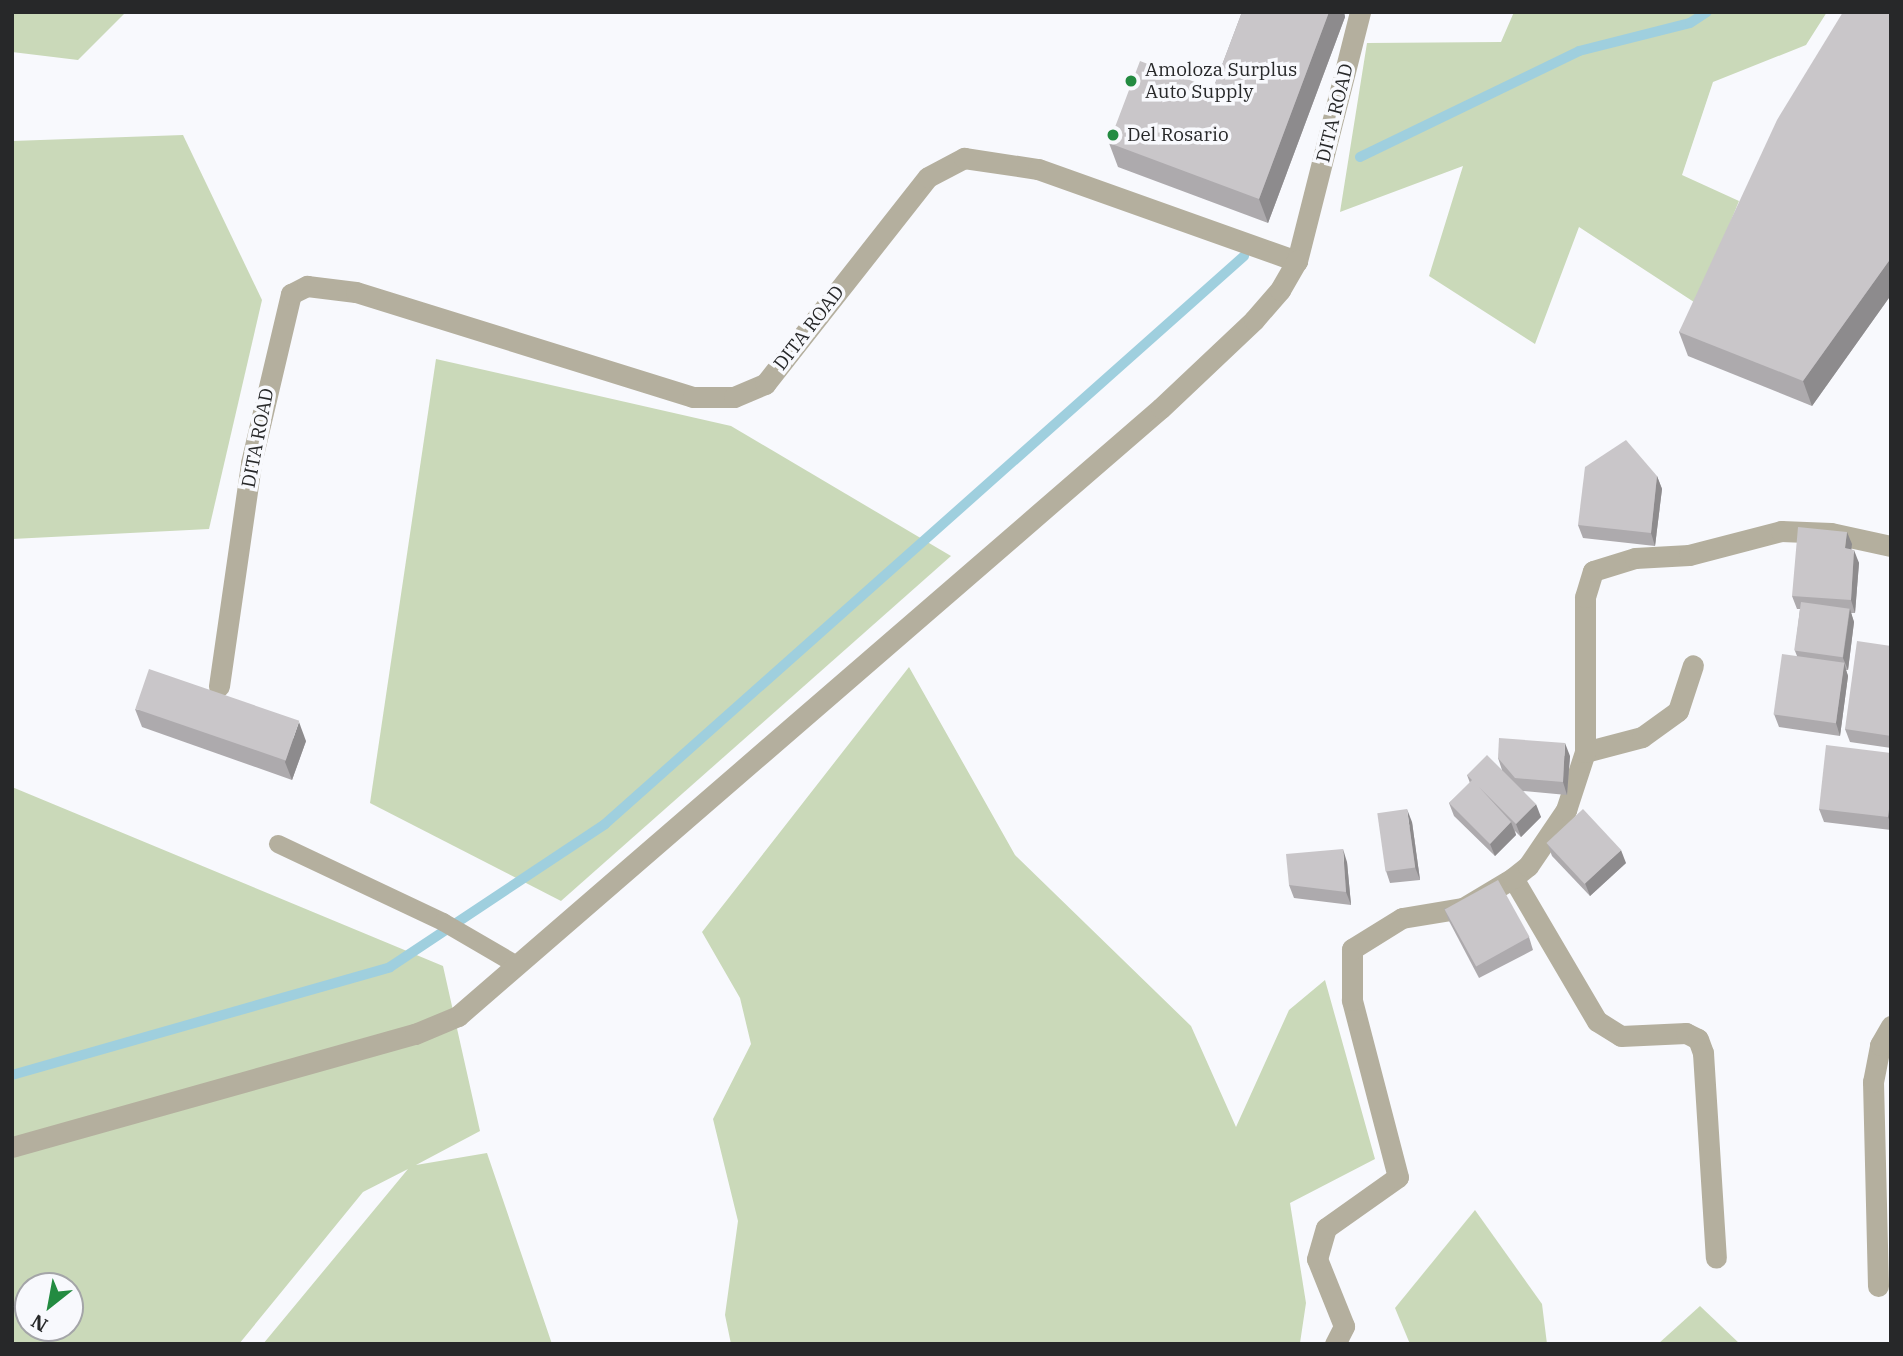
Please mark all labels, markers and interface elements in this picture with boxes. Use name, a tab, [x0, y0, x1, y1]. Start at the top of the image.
place label: Amoloza Surplus Auto Supply	[1145, 59, 1297, 103]
street label: DITA ROAD	[1312, 61, 1358, 165]
marker: Amoloza Surplus Auto Supply	[1123, 73, 1139, 89]
place label: Del Rosario	[1127, 124, 1229, 146]
marker: Del Rosario	[1105, 127, 1121, 143]
street label: DITA ROAD	[769, 281, 849, 375]
street label: DITA ROAD	[237, 386, 279, 490]
north arrow	[14, 1272, 84, 1342]
text: N	[27, 1309, 52, 1337]

